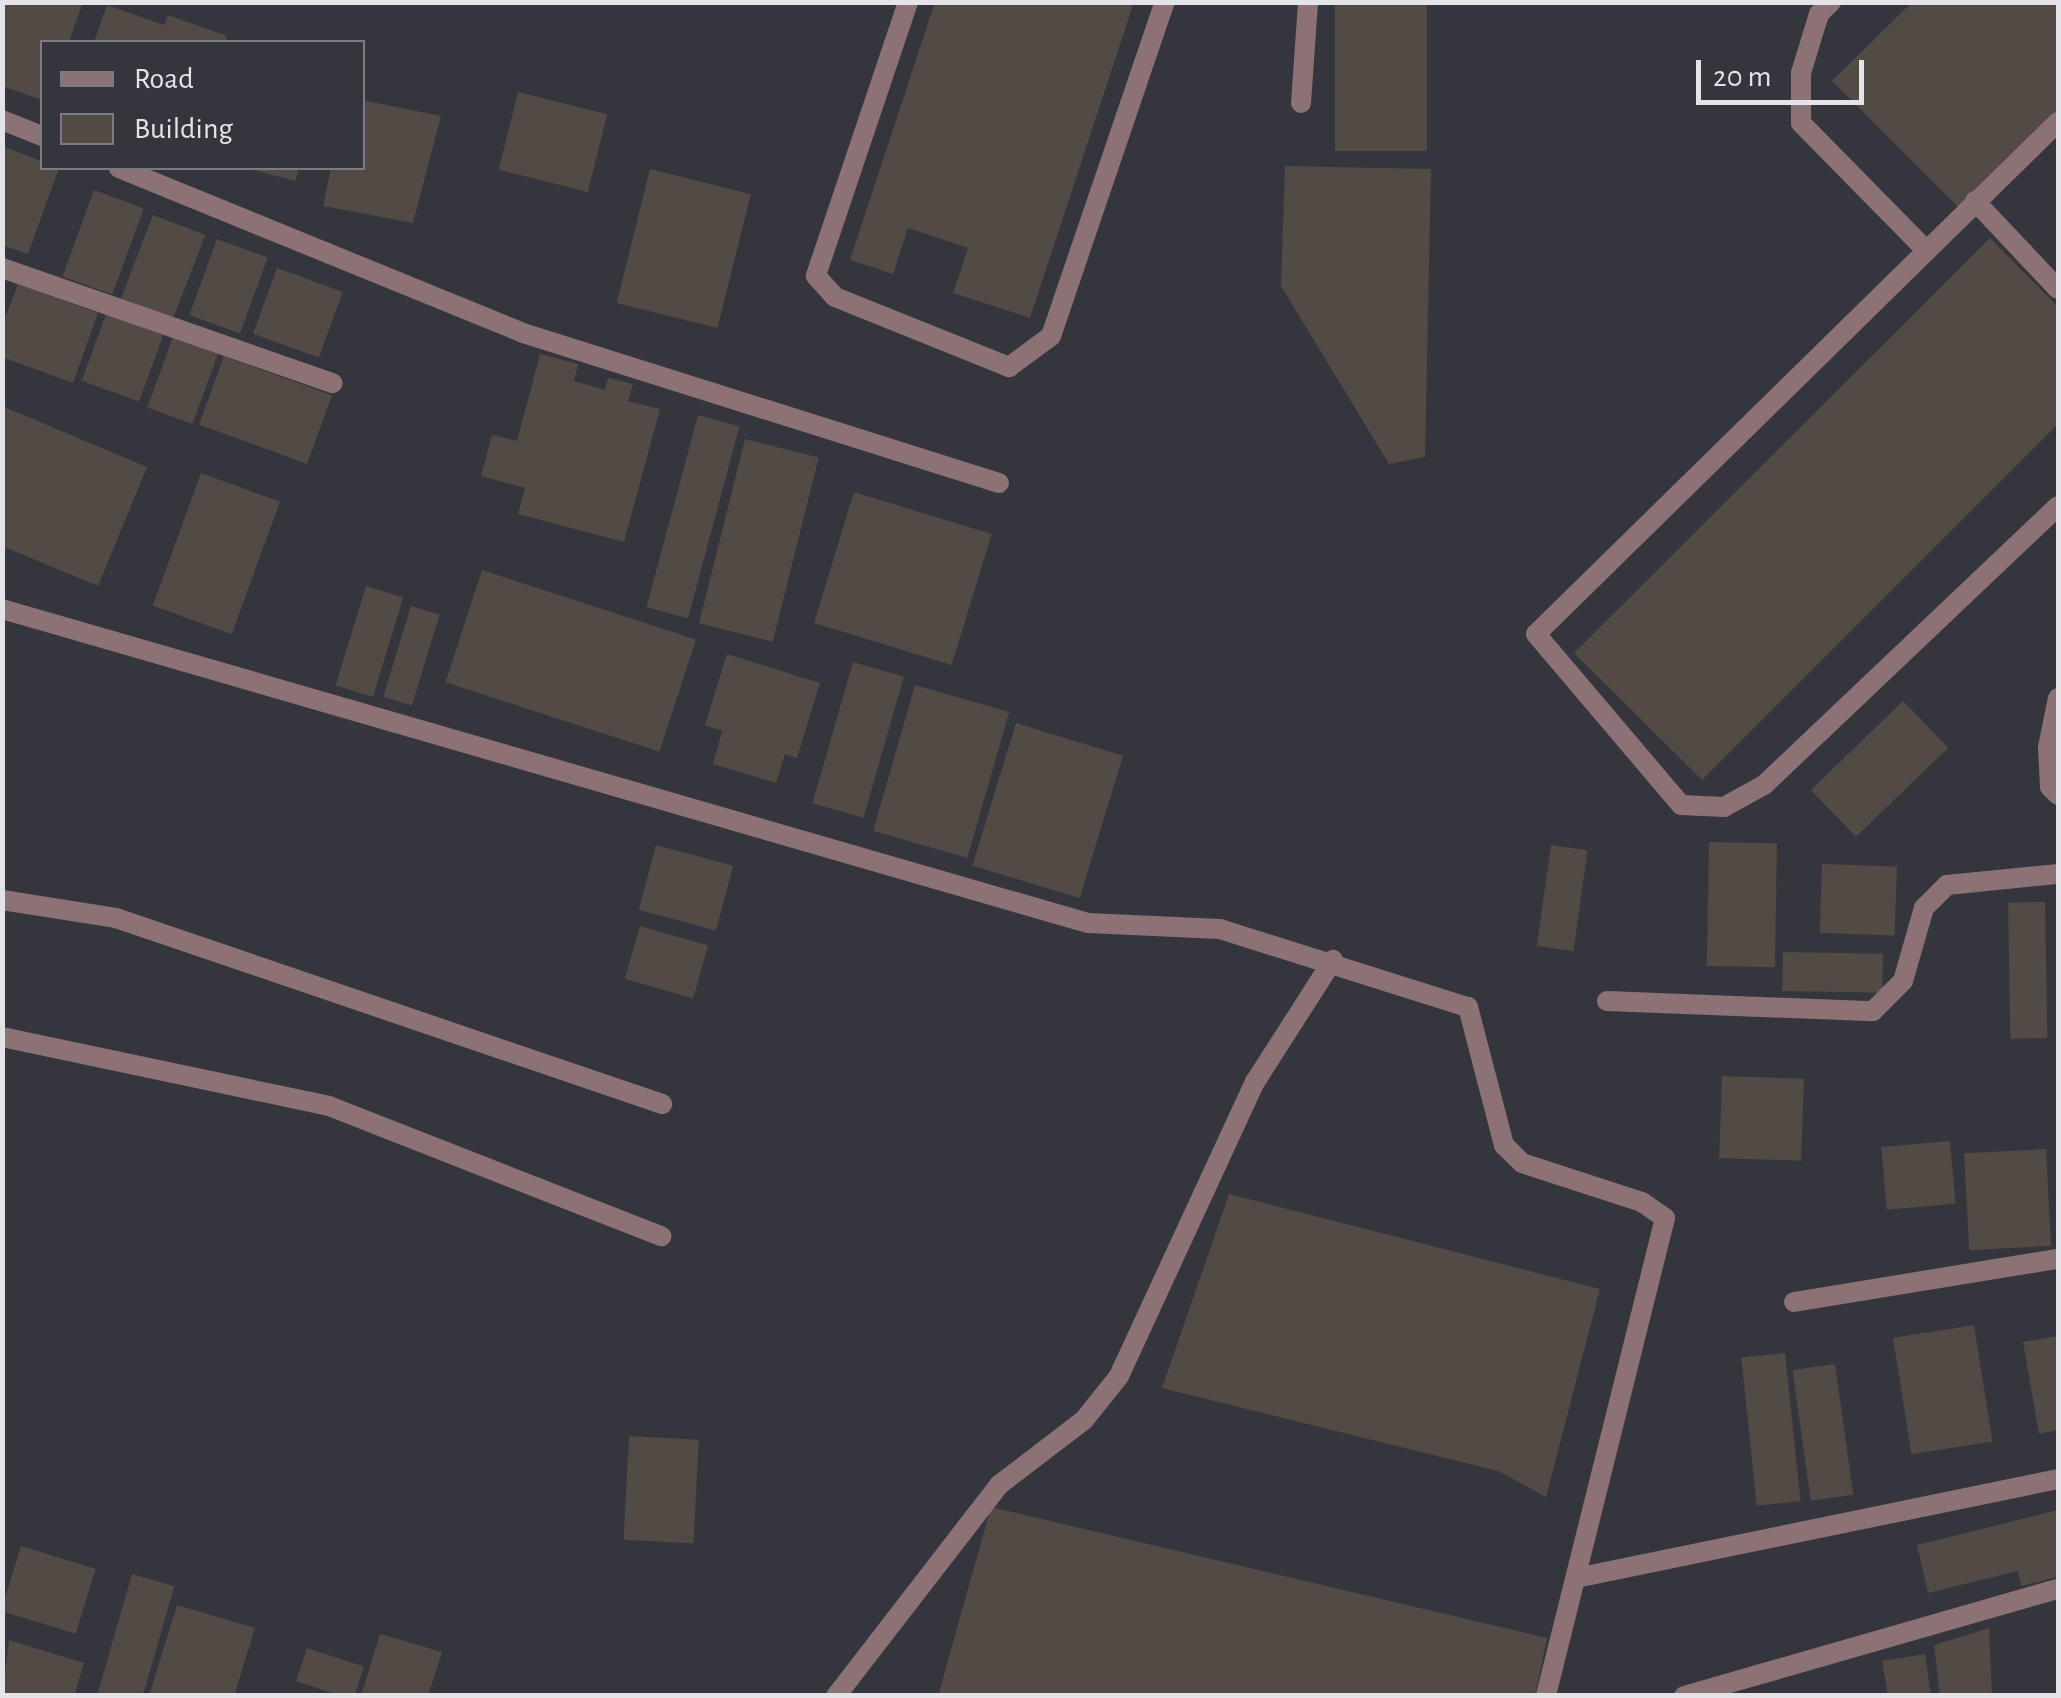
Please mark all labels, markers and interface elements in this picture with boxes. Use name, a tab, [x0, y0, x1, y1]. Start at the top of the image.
legend	[40, 40, 365, 170]
scale bar	[1701, 40, 1868, 102]
text: 20 m	[1713, 62, 1771, 92]
text: Road	[134, 64, 194, 94]
text: Building	[134, 114, 233, 144]

